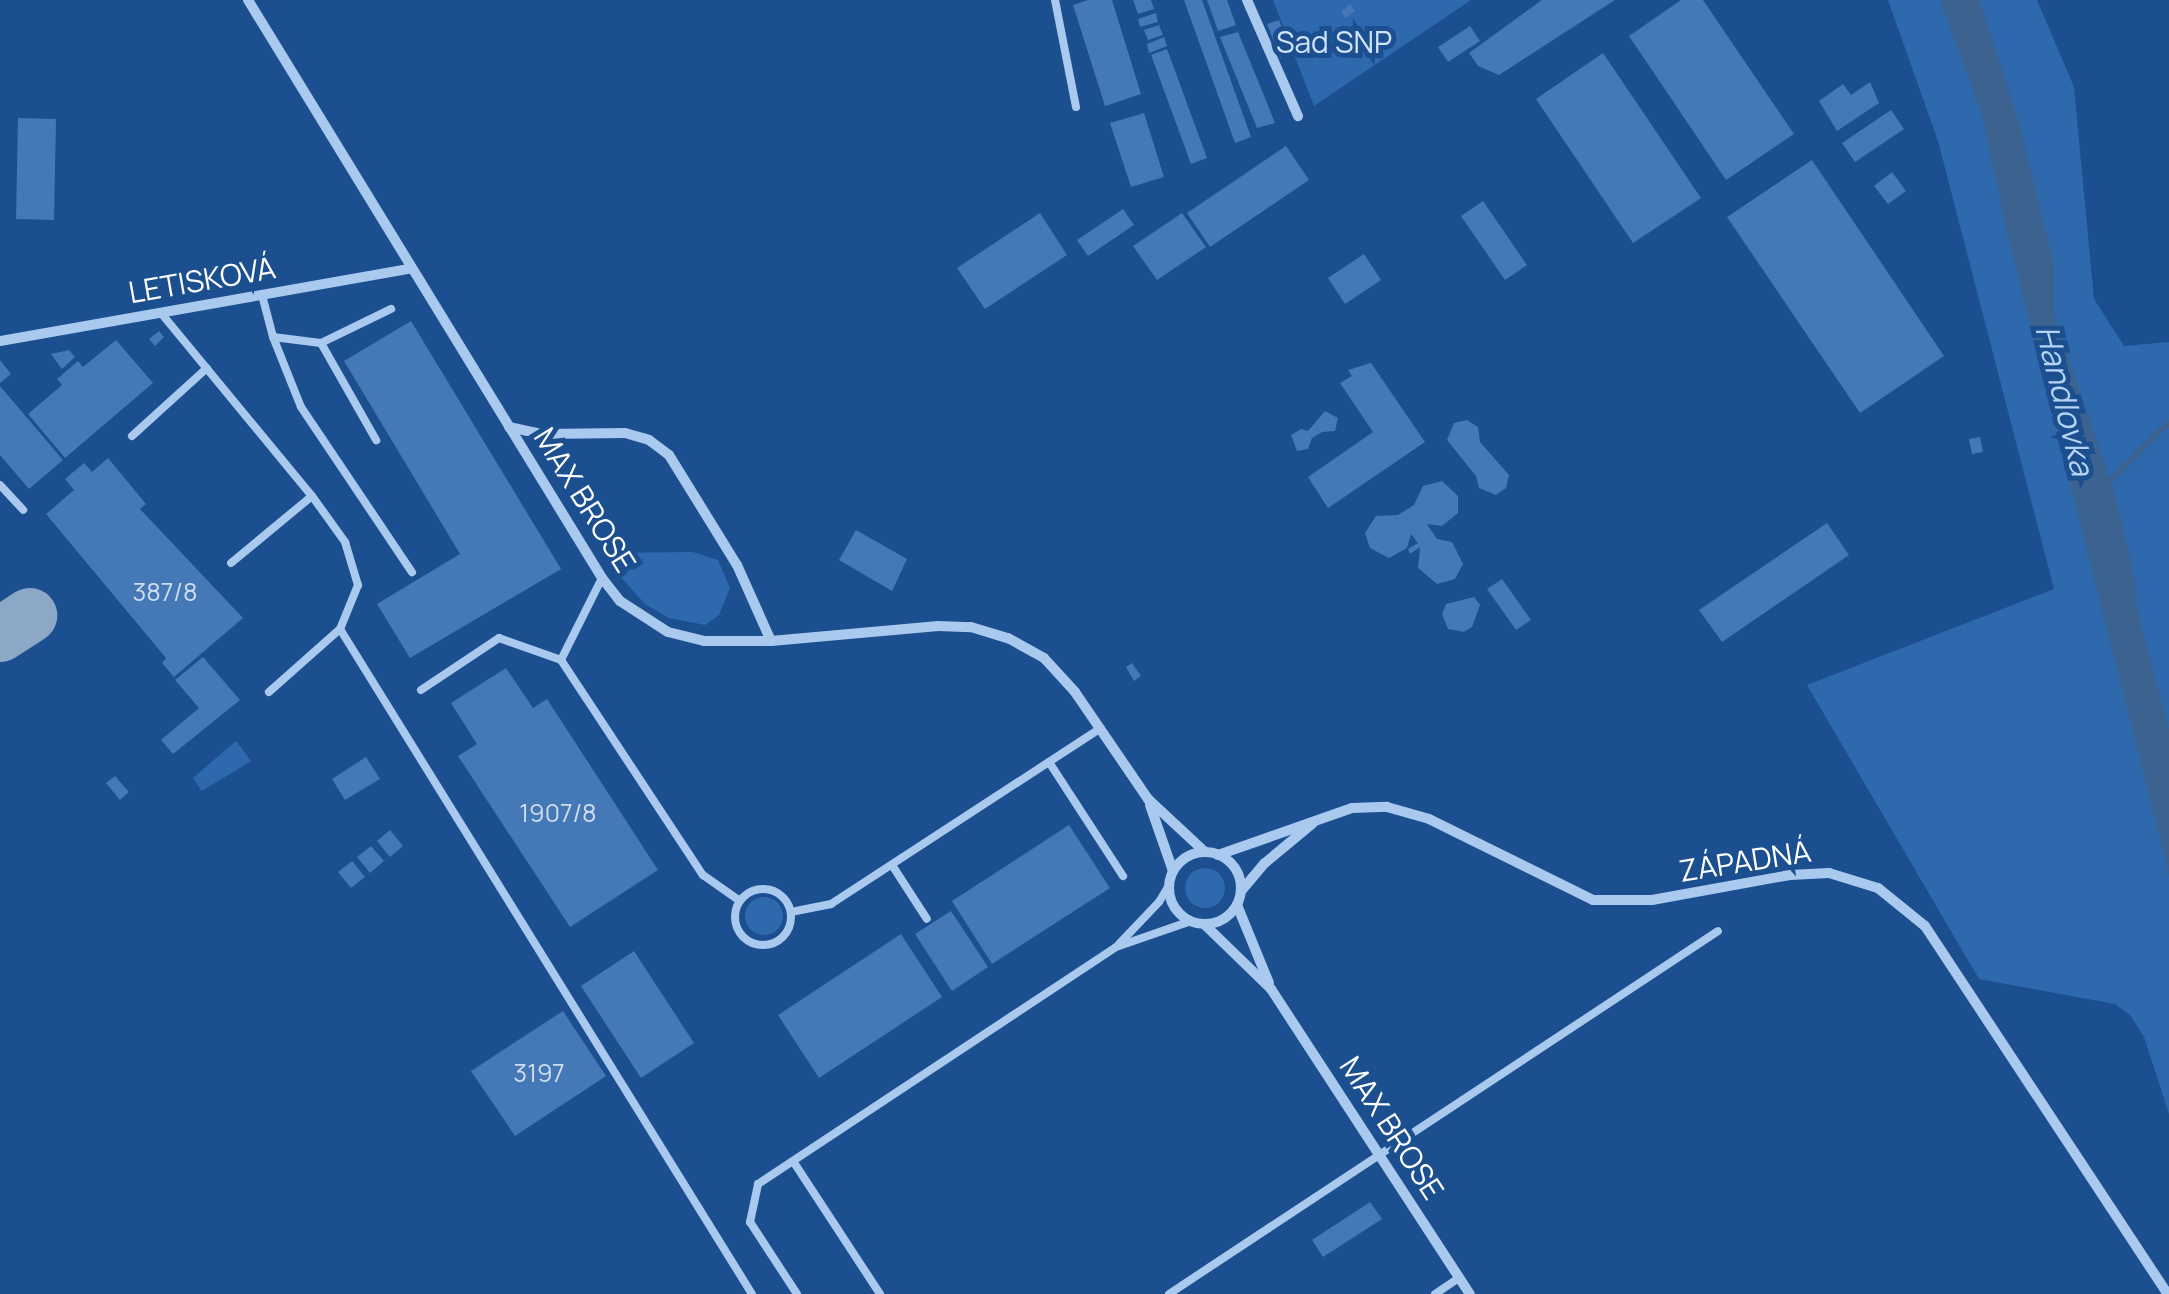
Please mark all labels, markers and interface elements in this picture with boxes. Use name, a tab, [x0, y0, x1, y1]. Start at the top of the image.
park label: Sad SNP	[1276, 24, 1392, 60]
street label: LETISKOVÁ	[126, 249, 278, 311]
water label: Handlovka	[2028, 321, 2102, 479]
street label: MAX BROSE	[527, 421, 643, 579]
house number: 387/8	[132, 577, 198, 607]
house number: 1907/8	[519, 798, 597, 828]
street label: ZÁPADNÁ	[1677, 833, 1813, 889]
street label: MAX BROSE	[1333, 1050, 1451, 1206]
house number: 3197	[513, 1058, 565, 1088]

